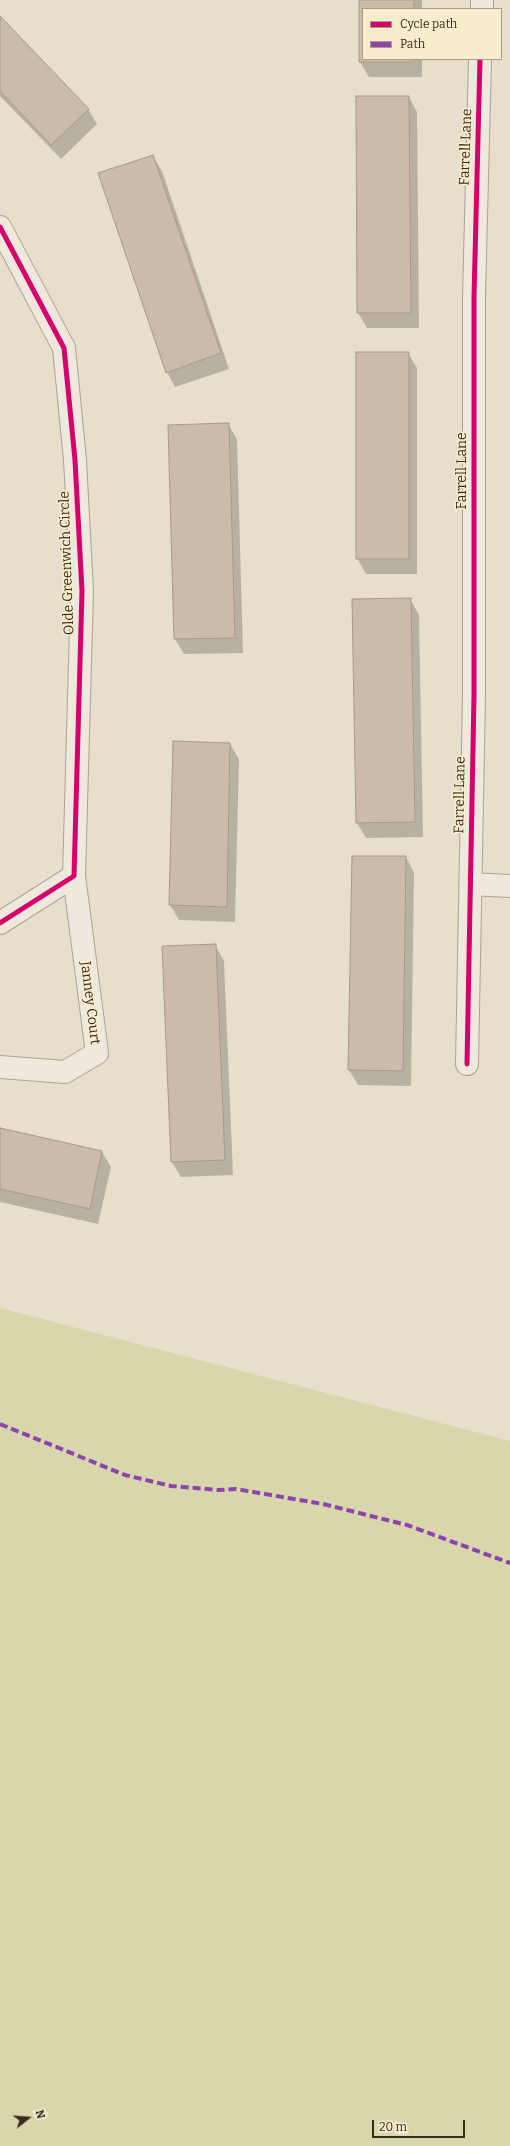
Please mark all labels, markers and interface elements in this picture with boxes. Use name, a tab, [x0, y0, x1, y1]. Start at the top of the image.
legend	[362, 8, 502, 60]
text: Cycle path	[400, 17, 457, 31]
text: Path	[400, 37, 425, 51]
street label: Farrell Lane	[456, 108, 476, 186]
street label: Farrell Lane	[454, 432, 470, 510]
street label: Olde Greenwich Circle	[56, 491, 78, 635]
street label: Farrell Lane	[451, 756, 469, 834]
street label: Janney Court	[77, 960, 103, 1046]
north arrow	[8, 2098, 48, 2138]
text: N	[32, 2108, 47, 2120]
scale bar	[374, 2112, 467, 2138]
text: 20 m	[379, 2120, 407, 2134]

